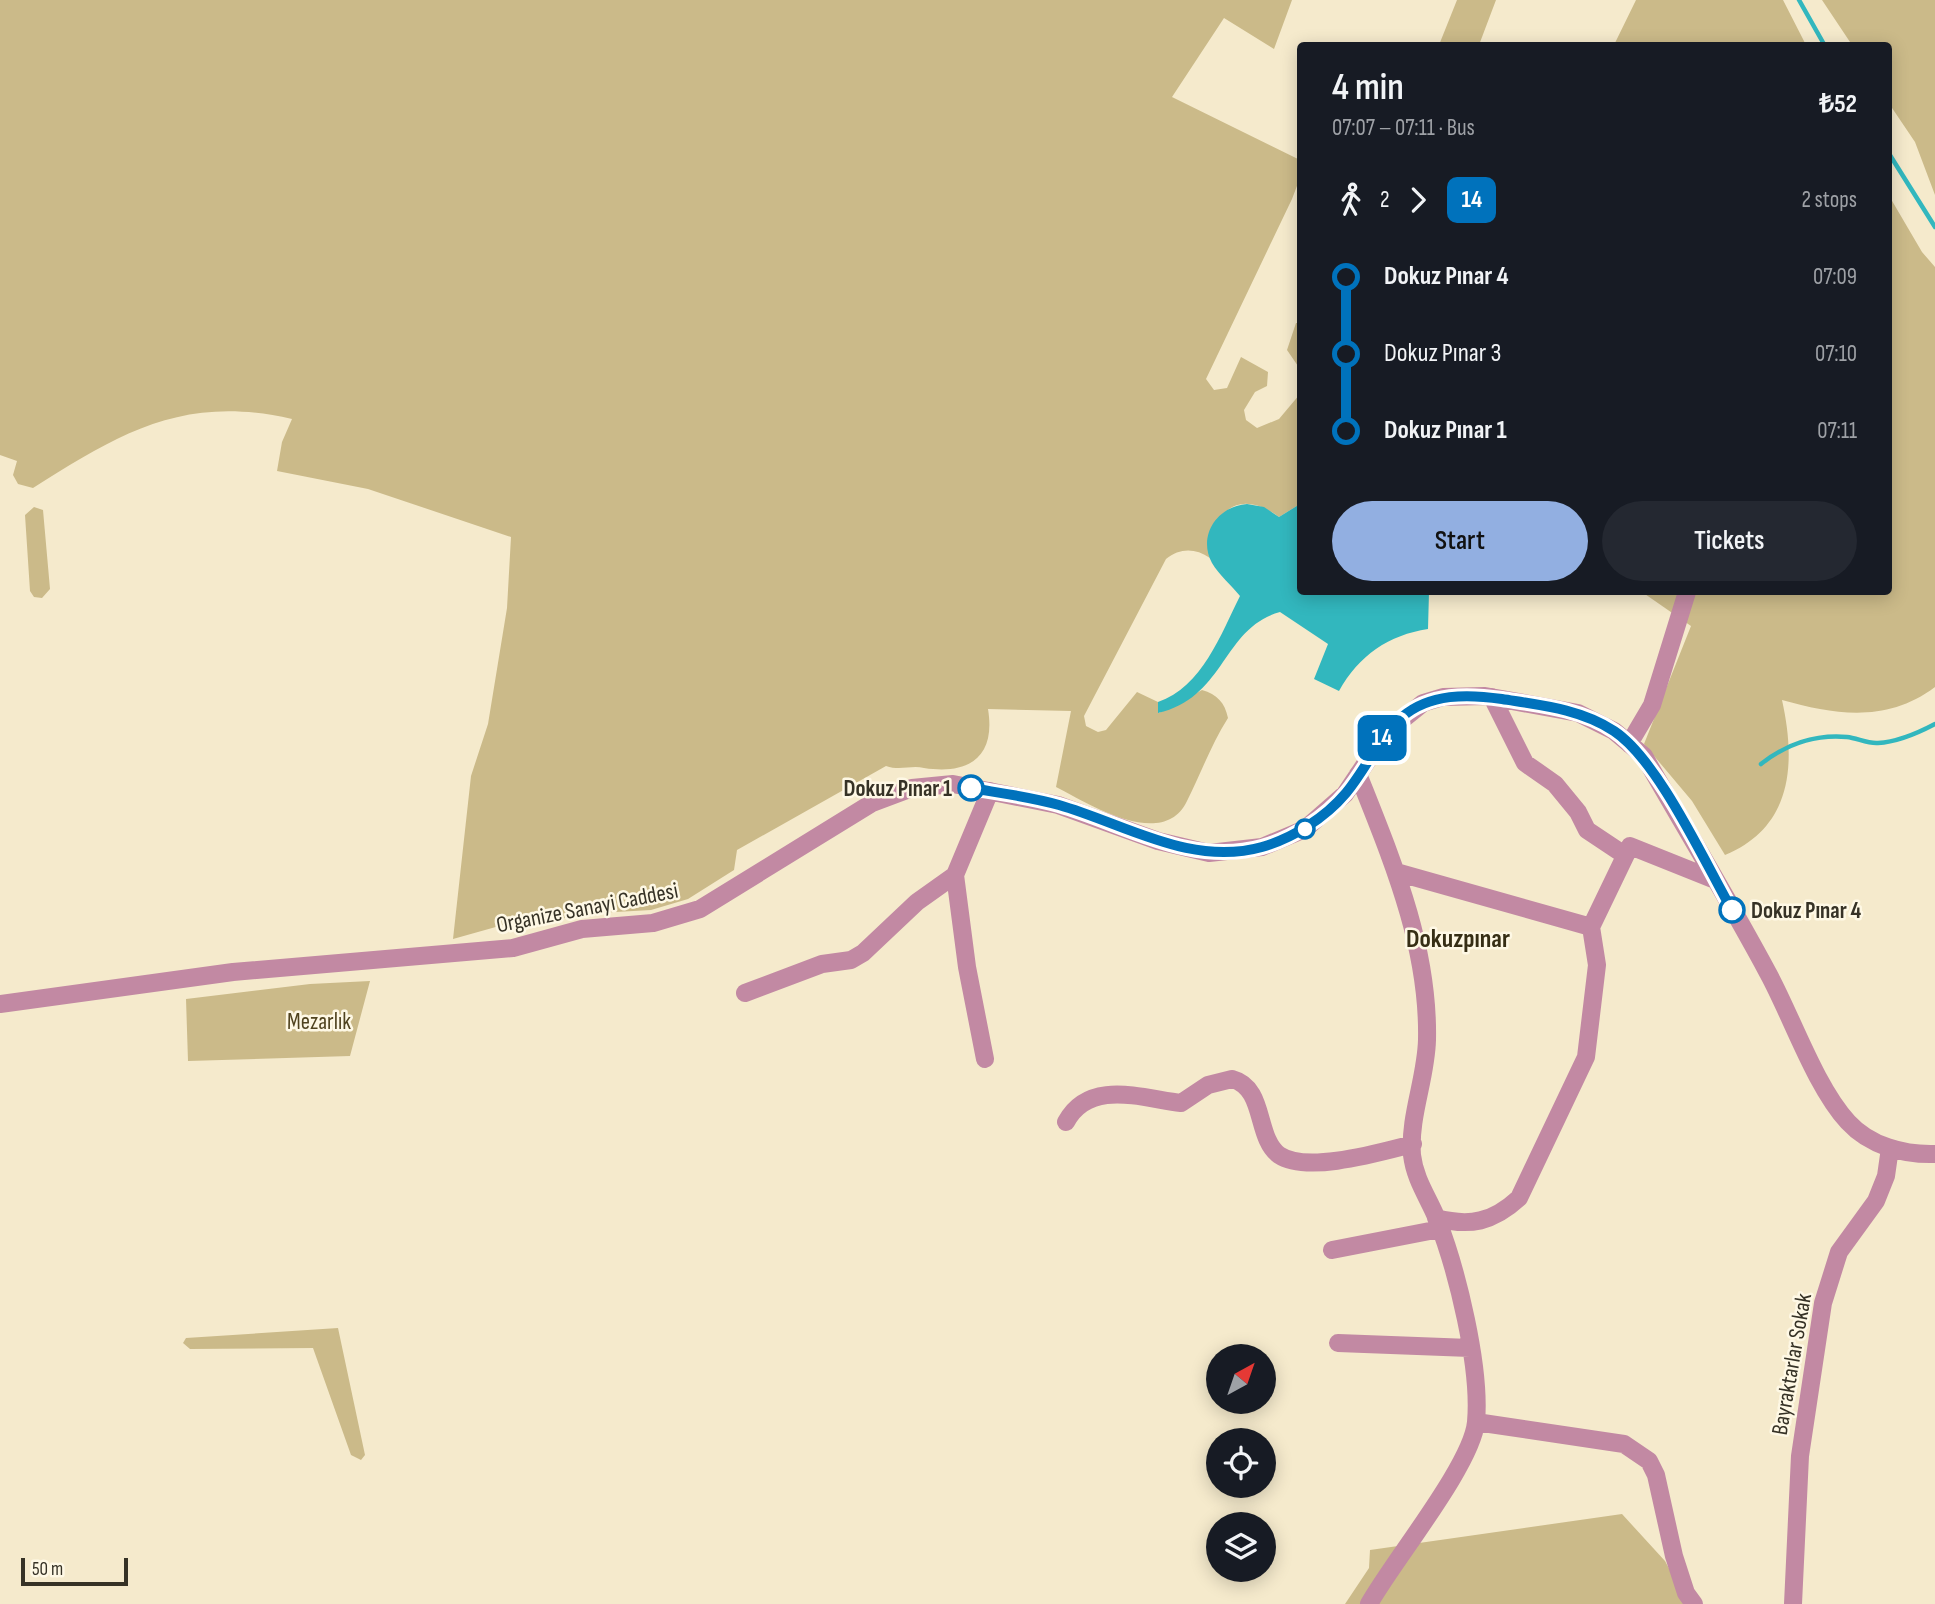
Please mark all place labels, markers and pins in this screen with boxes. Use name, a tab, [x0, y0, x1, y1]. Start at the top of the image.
place label: Dokuz Pınar 1	[844, 775, 952, 803]
marker: Dokuz Pınar 1	[958, 775, 984, 801]
unlabelled marker	[1295, 819, 1315, 839]
marker: Dokuz Pınar 4	[1719, 897, 1745, 923]
place label: Dokuz Pınar 4	[1751, 897, 1861, 925]

